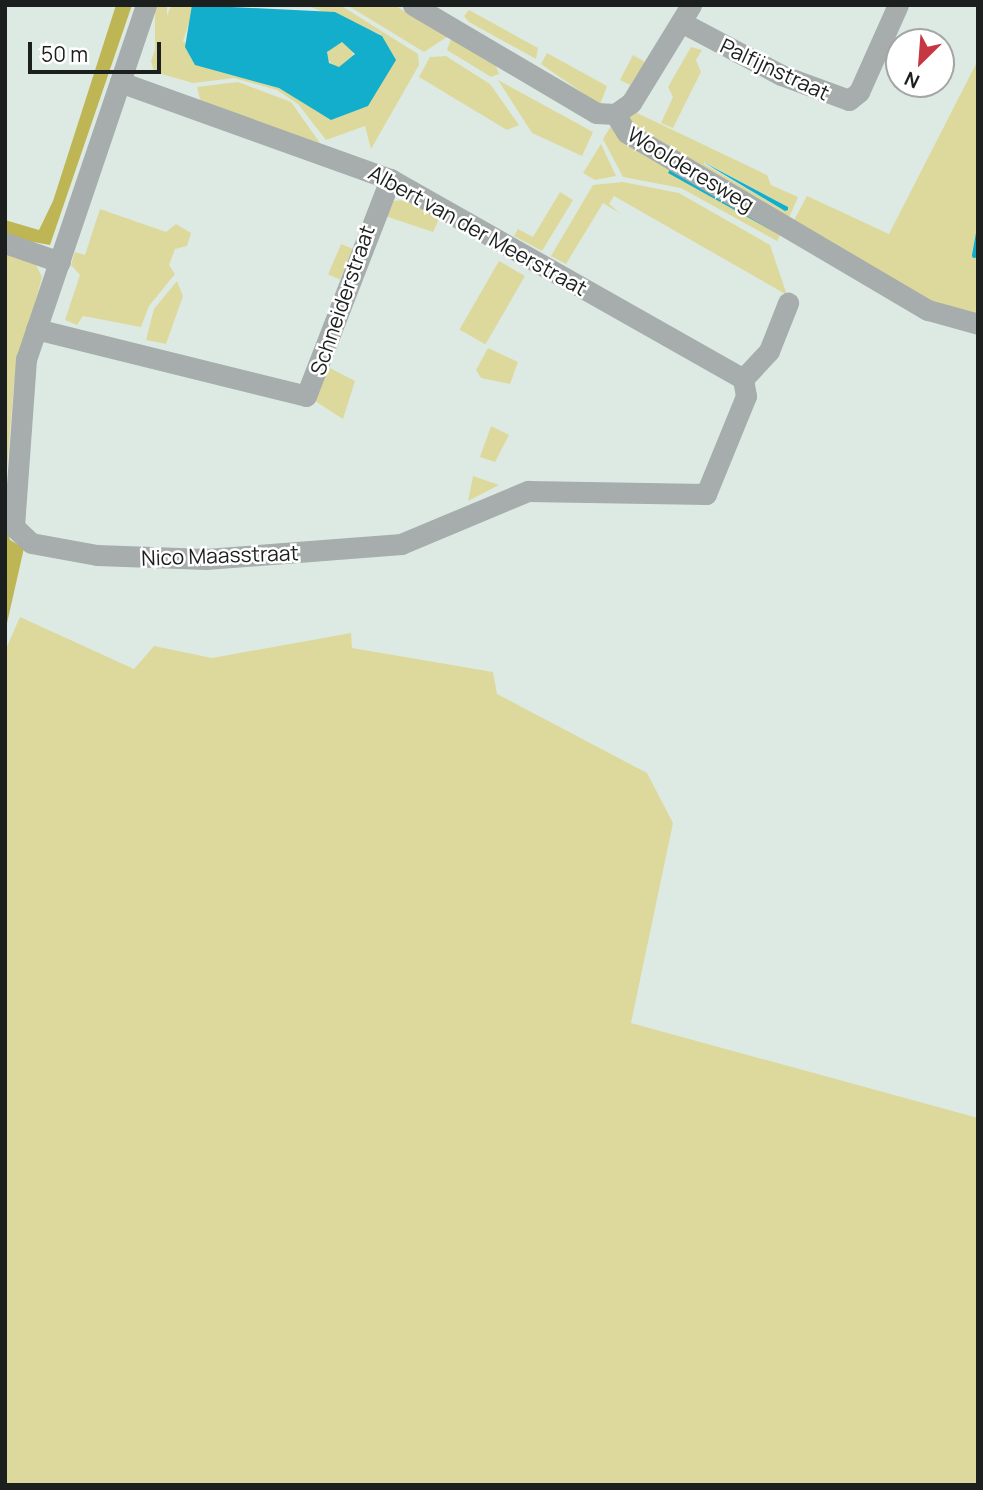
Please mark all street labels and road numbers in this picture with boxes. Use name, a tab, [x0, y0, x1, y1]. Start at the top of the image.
street label: Palfijnstraat	[716, 33, 834, 105]
street label: Woolderesweg	[623, 121, 759, 217]
street label: Albert van der Meerstraat	[364, 159, 592, 301]
street label: Schneiderstraat	[305, 222, 379, 378]
street label: Nico Maasstraat	[141, 540, 299, 570]

